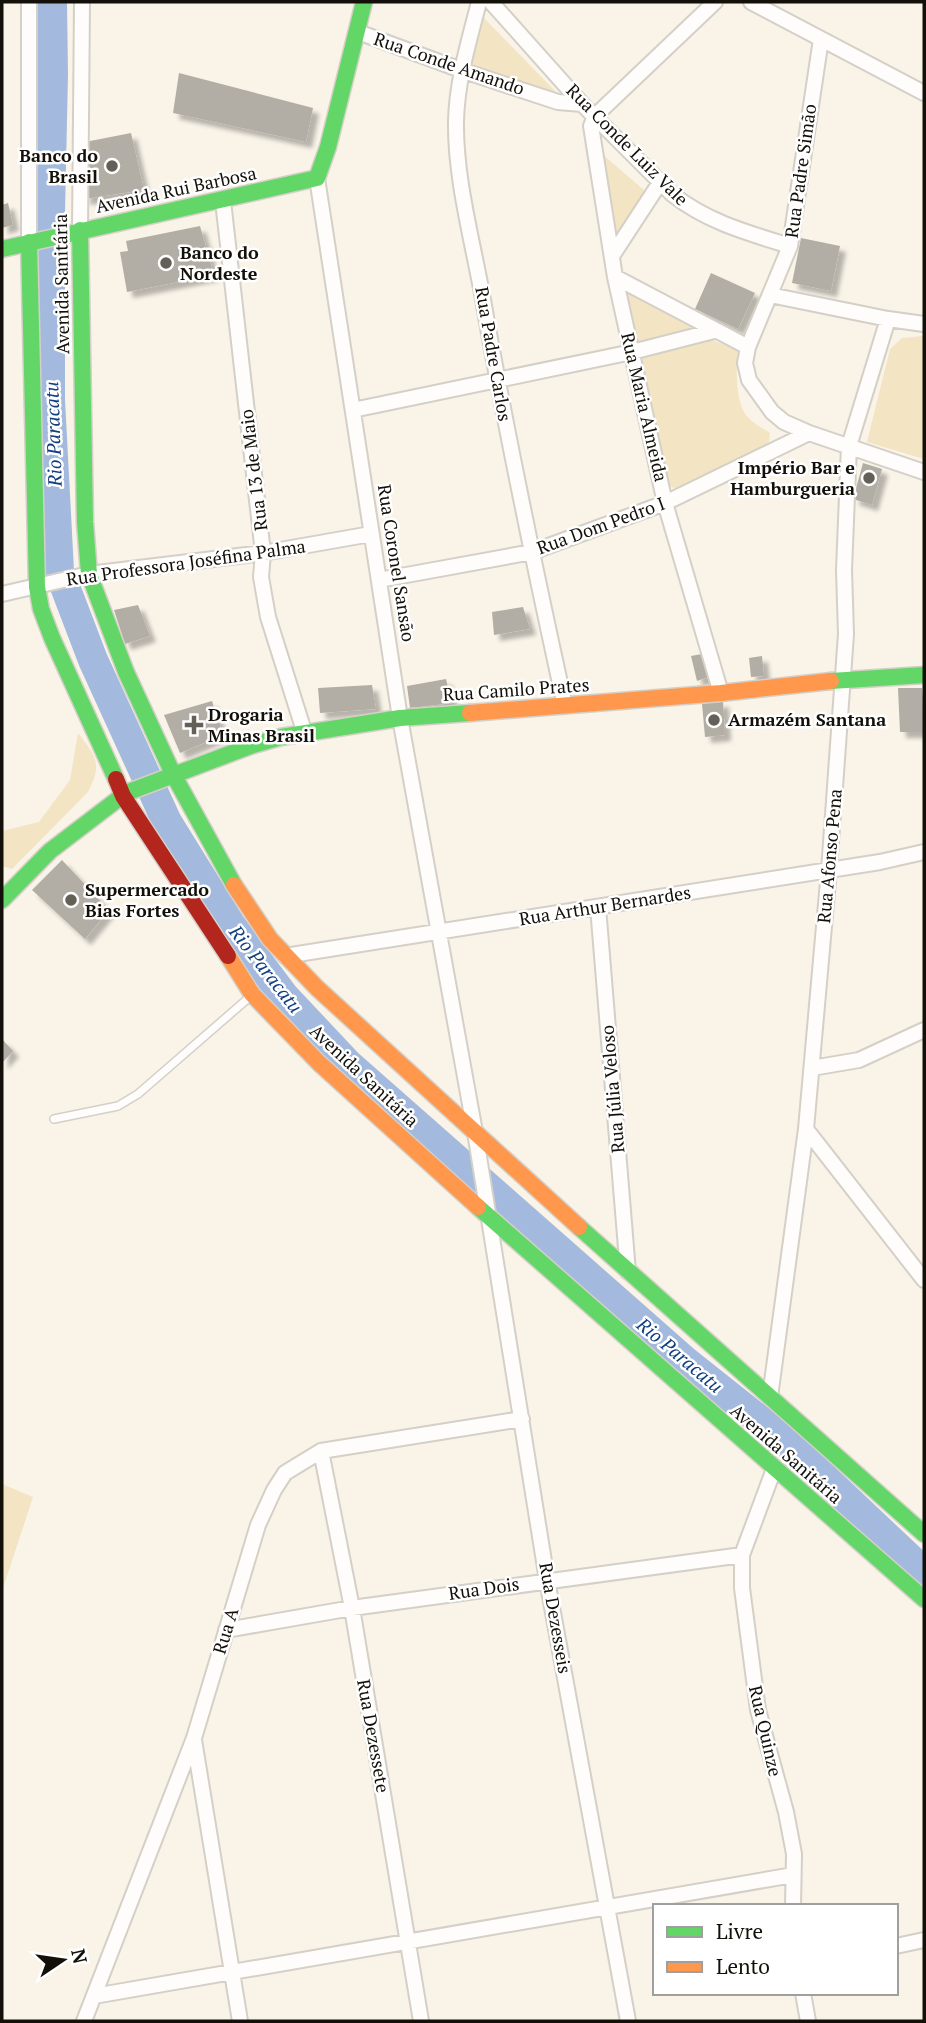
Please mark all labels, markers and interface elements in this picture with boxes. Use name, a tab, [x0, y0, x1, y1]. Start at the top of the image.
street label: Rua Conde Amando	[371, 26, 528, 100]
street label: Rua Conde Luiz Vale	[562, 78, 694, 210]
street label: Rua Padre Simão	[779, 102, 821, 239]
place label: Banco do Brasil	[19, 143, 98, 188]
marker: Banco do Brasil	[104, 158, 120, 174]
street label: Avenida Rui Barbosa	[93, 160, 258, 218]
street label: Avenida Sanitária	[48, 214, 74, 354]
place label: Banco do Nordeste	[180, 240, 259, 285]
marker: Banco do Nordeste	[158, 255, 174, 271]
street label: Rua Padre Carlos	[470, 285, 518, 423]
street label: Rua Maria Almeida	[616, 330, 674, 484]
water label: Rio Paracatu	[38, 381, 67, 488]
street label: Rua 13 de Maio	[234, 408, 272, 532]
place label: Império Bar e Hamburgueria	[730, 455, 855, 500]
marker: Império Bar e Hamburgueria	[861, 470, 877, 486]
street label: Rua Coronel Sansão	[373, 482, 421, 643]
street label: Rua Dom Pedro I	[533, 491, 668, 559]
street label: Rua Professora Joséfina Palma	[65, 533, 307, 591]
street label: Rua Camilo Prates	[442, 672, 590, 706]
place label: Drogaria Minas Brasil	[208, 702, 315, 747]
place label: Armazém Santana	[728, 707, 886, 731]
marker: Armazém Santana	[706, 712, 722, 728]
marker: Drogaria Minas Brasil	[186, 717, 202, 733]
street label: Rua Afonso Pena	[811, 788, 847, 924]
place label: Supermercado Bias Fortes	[85, 877, 209, 922]
street label: Rua Arthur Bernardes	[517, 880, 692, 930]
marker: Supermercado Bias Fortes	[63, 892, 79, 908]
water label: Rio Paracatu	[224, 919, 309, 1018]
street label: Avenida Sanitária	[305, 1019, 424, 1132]
street label: Rua Júlia Veloso	[594, 1024, 630, 1154]
water label: Rio Paracatu	[631, 1311, 729, 1398]
street label: Avenida Sanitária	[726, 1398, 848, 1508]
street label: Rua Dezesseis	[534, 1560, 578, 1675]
street label: Rua Dois	[447, 1571, 521, 1605]
street label: Rua A	[207, 1604, 244, 1657]
street label: Rua Dezessete	[352, 1677, 396, 1794]
street label: Rua Quinze	[744, 1683, 788, 1779]
legend	[653, 1904, 898, 1995]
text: Livre	[716, 1917, 763, 1945]
north arrow	[28, 1925, 98, 1995]
text: N	[66, 1946, 94, 1966]
text: Lento	[716, 1952, 770, 1980]

